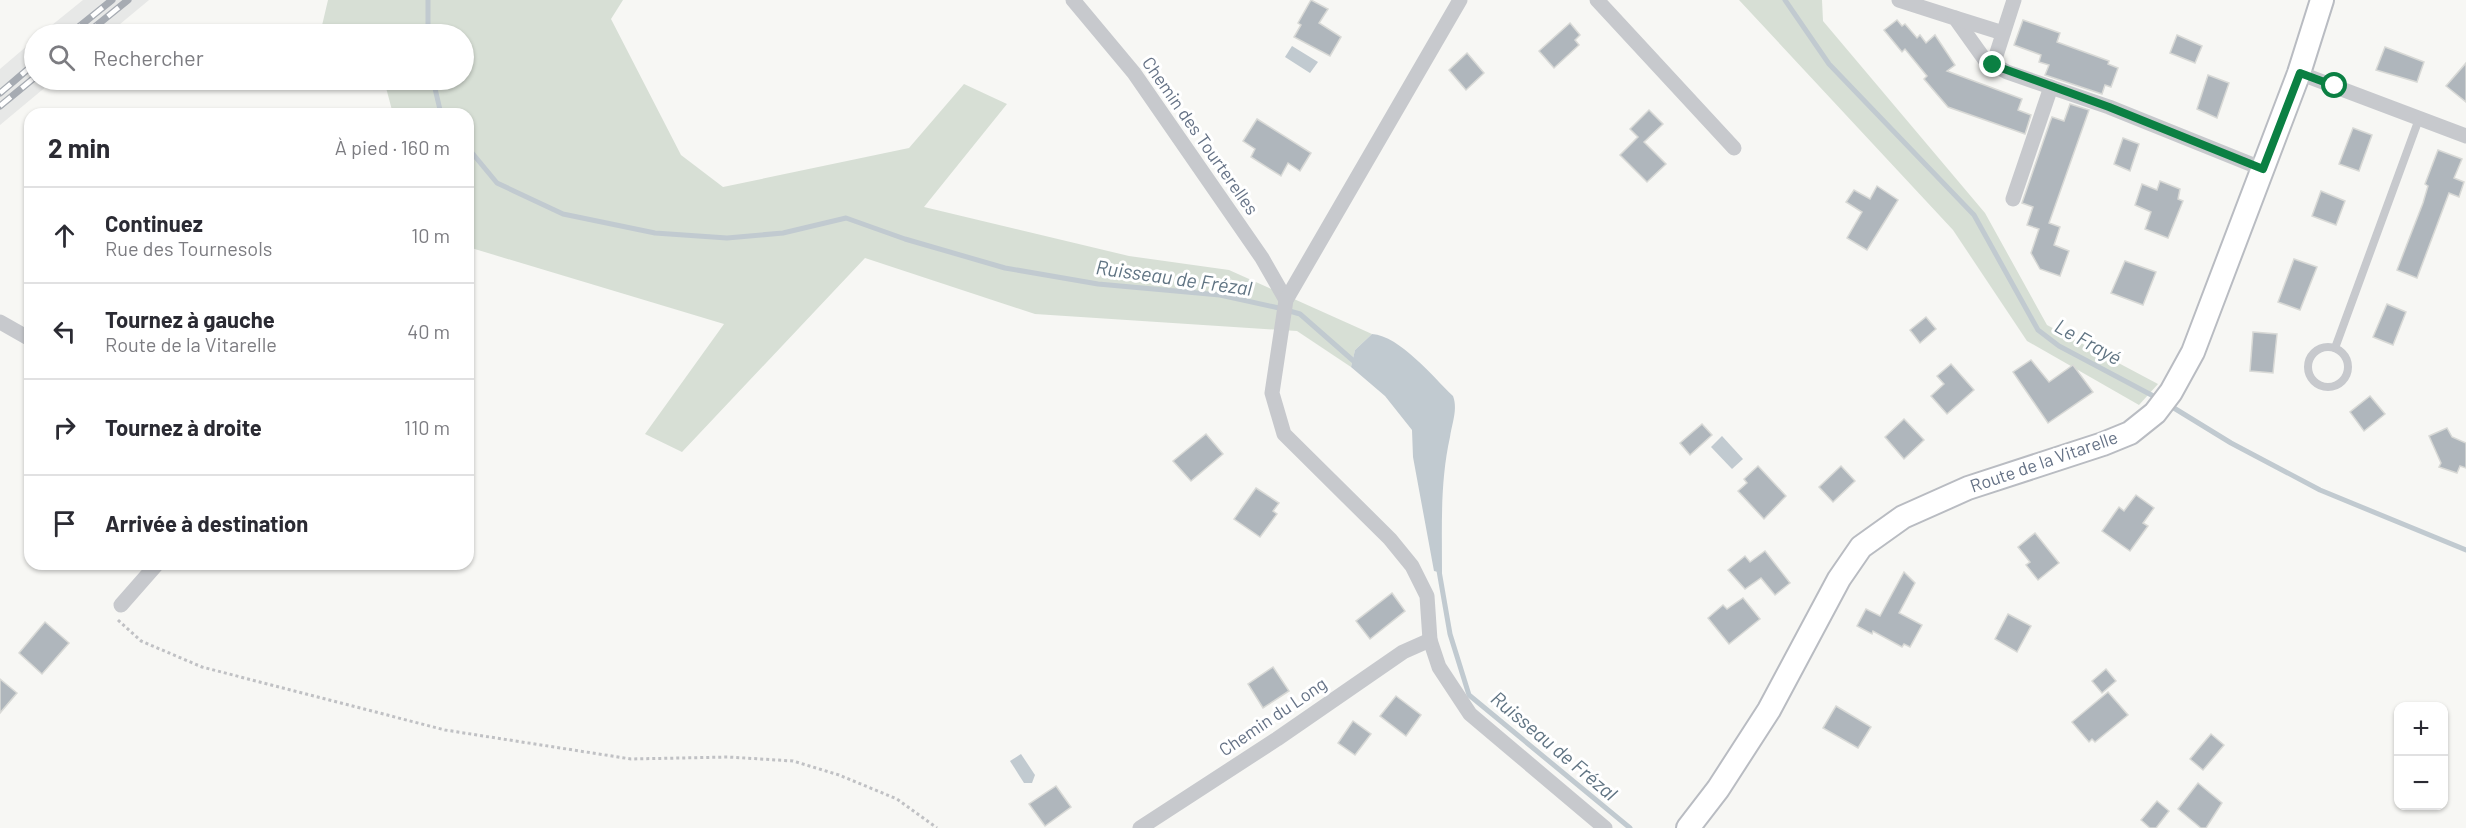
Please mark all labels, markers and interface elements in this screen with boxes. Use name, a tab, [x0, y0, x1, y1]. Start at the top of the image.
search box	[24, 24, 474, 90]
icon: search	[45, 41, 78, 74]
text: Rechercher	[93, 44, 204, 70]
route end	[1979, 51, 2005, 77]
street label: Chemin des Tourterelles	[1138, 52, 1264, 219]
route start	[2321, 72, 2347, 98]
text: 2 min	[48, 132, 110, 163]
text: À pied · 160 m	[335, 135, 450, 159]
text: Continuez	[105, 210, 203, 236]
icon: ahead	[48, 219, 81, 252]
text: 10 m	[411, 223, 450, 247]
text: Rue des Tournesols	[105, 236, 272, 260]
water label: Ruisseau de Frézal	[1095, 254, 1254, 300]
text: Tournez à gauche	[105, 306, 275, 332]
water label: Le Frayé	[2051, 313, 2126, 369]
icon: left	[48, 315, 81, 348]
text: 40 m	[407, 319, 450, 343]
text: Route de la Vitarelle	[105, 332, 277, 356]
icon: right	[48, 411, 81, 444]
text: Tournez à droite	[105, 414, 262, 440]
text: 110 m	[404, 415, 450, 439]
street label: Route de la Vitarelle	[1967, 425, 2120, 497]
icon: arrive	[48, 507, 81, 540]
text: Arrivée à destination	[105, 510, 308, 536]
street label: Chemin du Long	[1214, 672, 1331, 760]
water label: Ruisseau de Frézal	[1487, 685, 1623, 805]
map controls	[2394, 702, 2448, 810]
button: +	[2394, 702, 2448, 756]
button: −	[2394, 756, 2448, 810]

